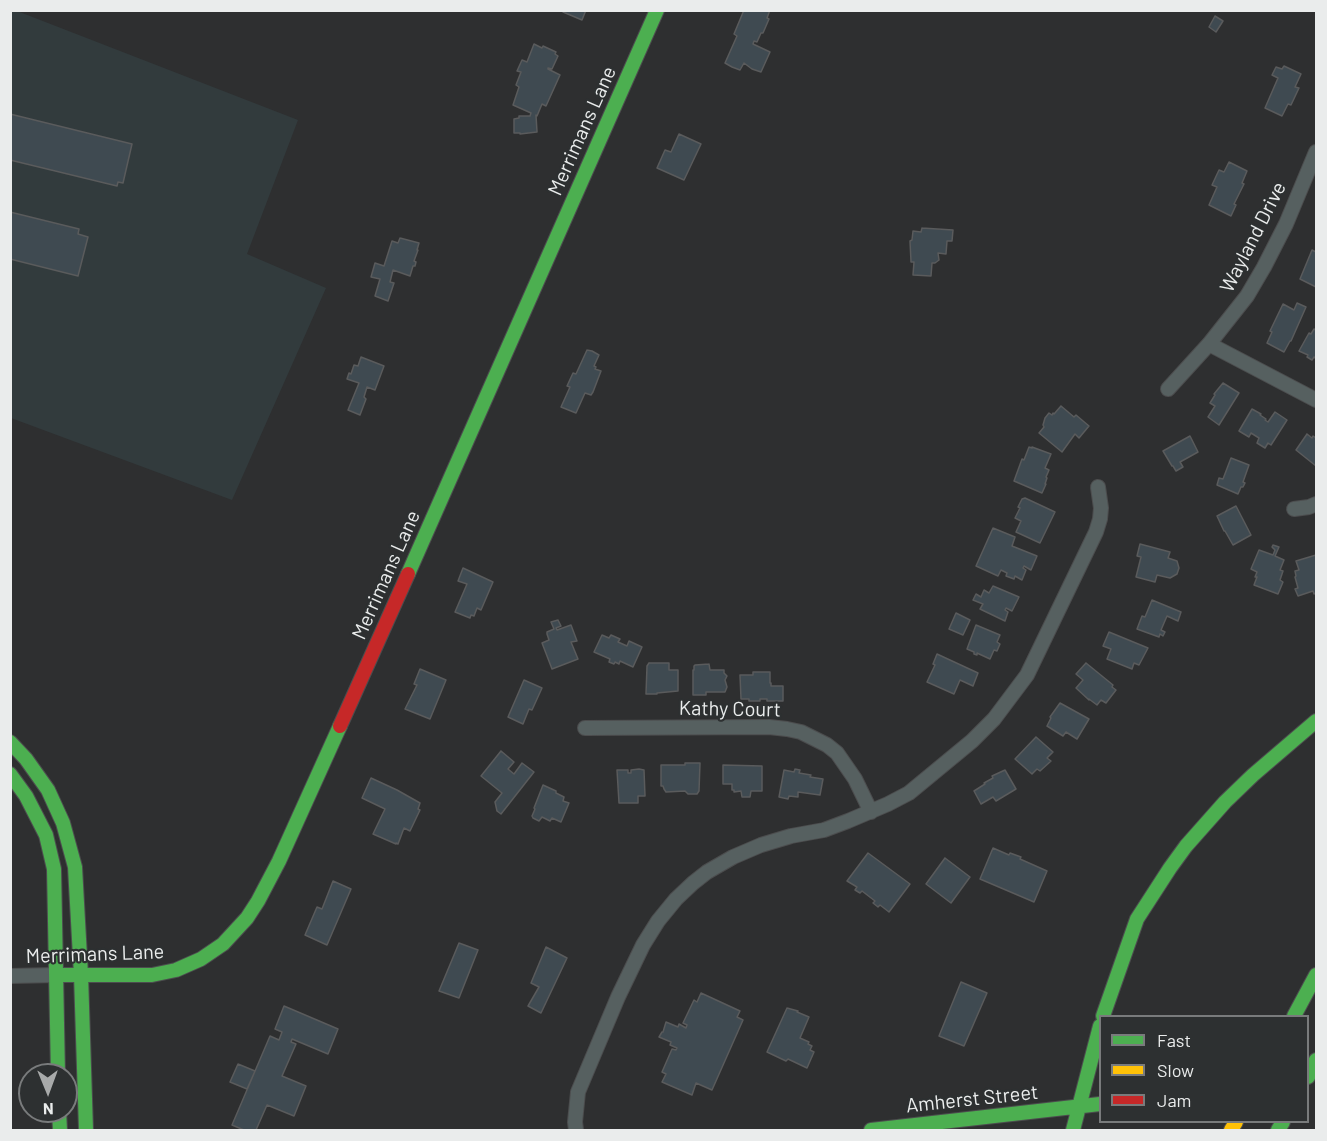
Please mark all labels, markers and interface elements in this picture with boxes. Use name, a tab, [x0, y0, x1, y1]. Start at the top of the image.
street label: Merrimans Lane	[543, 63, 621, 199]
street label: Wayland Drive	[1215, 178, 1291, 296]
street label: Merrimans Lane	[347, 507, 425, 643]
street label: Kathy Court	[679, 696, 781, 722]
street label: Merrimans Lane	[25, 940, 165, 968]
legend	[1099, 1015, 1309, 1123]
text: Fast	[1157, 1029, 1191, 1051]
text: Slow	[1157, 1059, 1194, 1081]
north arrow	[18, 1063, 78, 1123]
street label: Amherst Street	[905, 1080, 1039, 1118]
text: Jam	[1157, 1089, 1191, 1111]
text: N	[43, 1100, 54, 1119]

